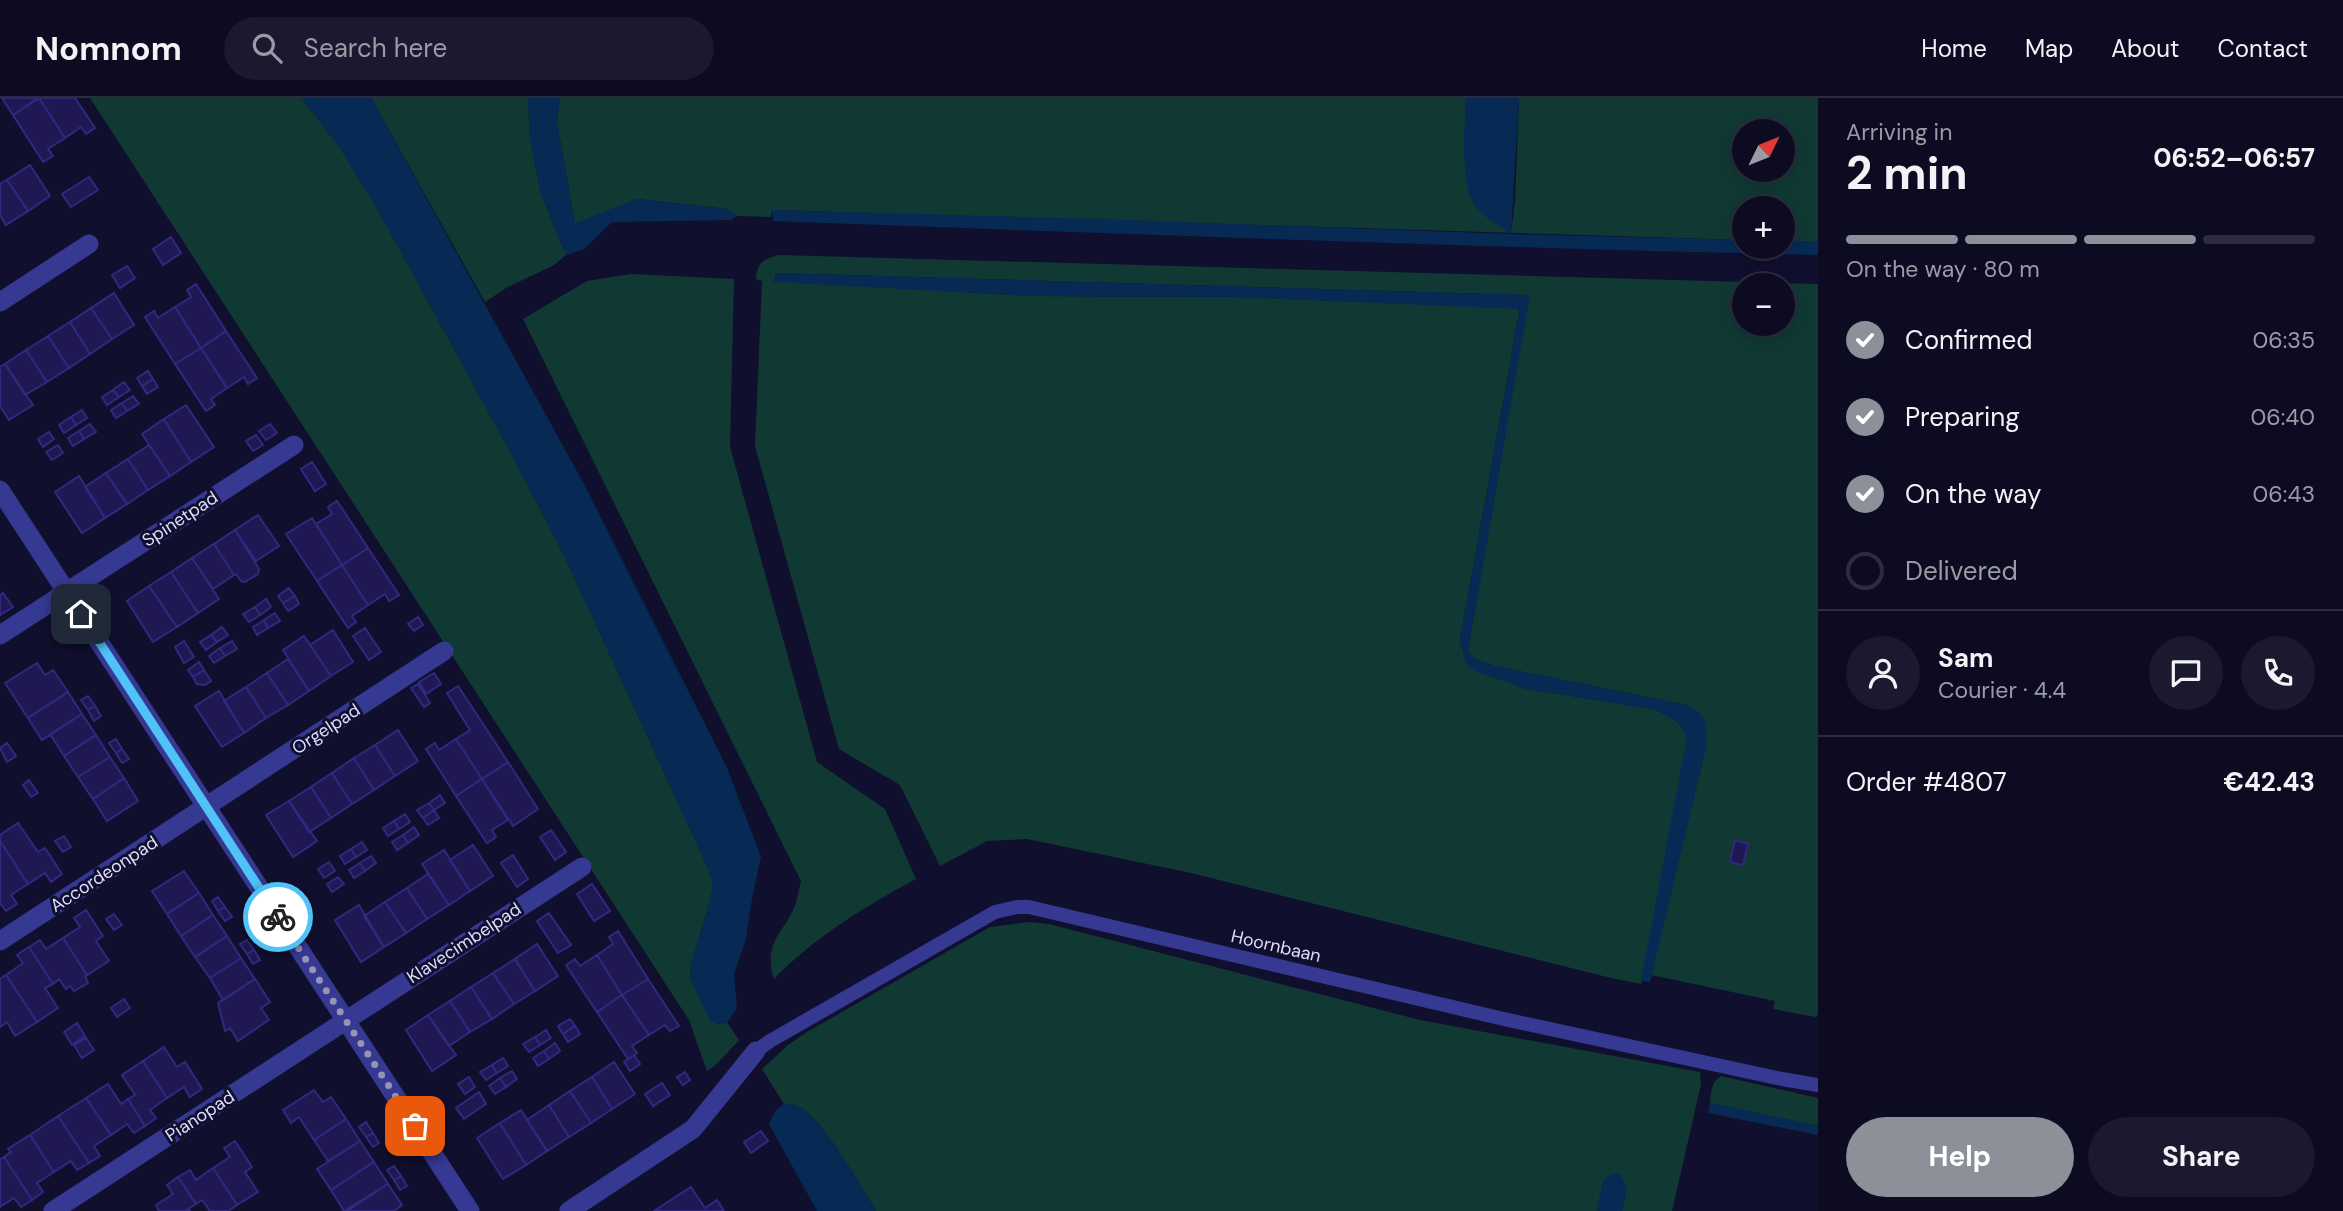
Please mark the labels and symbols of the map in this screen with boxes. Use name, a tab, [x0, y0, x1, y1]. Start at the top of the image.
north arrow	[1732, 119, 1796, 182]
street label: Spinetpad	[138, 486, 222, 552]
pin	[51, 584, 111, 644]
street label: Orgelpad	[287, 698, 365, 760]
street label: Accordeonpad	[45, 830, 163, 918]
courier	[243, 882, 313, 952]
street label: Klavecimbelpad	[402, 897, 526, 989]
street label: Hoornbaan	[1229, 924, 1323, 968]
street label: Pianopad	[161, 1085, 239, 1147]
pin	[385, 1096, 445, 1156]

